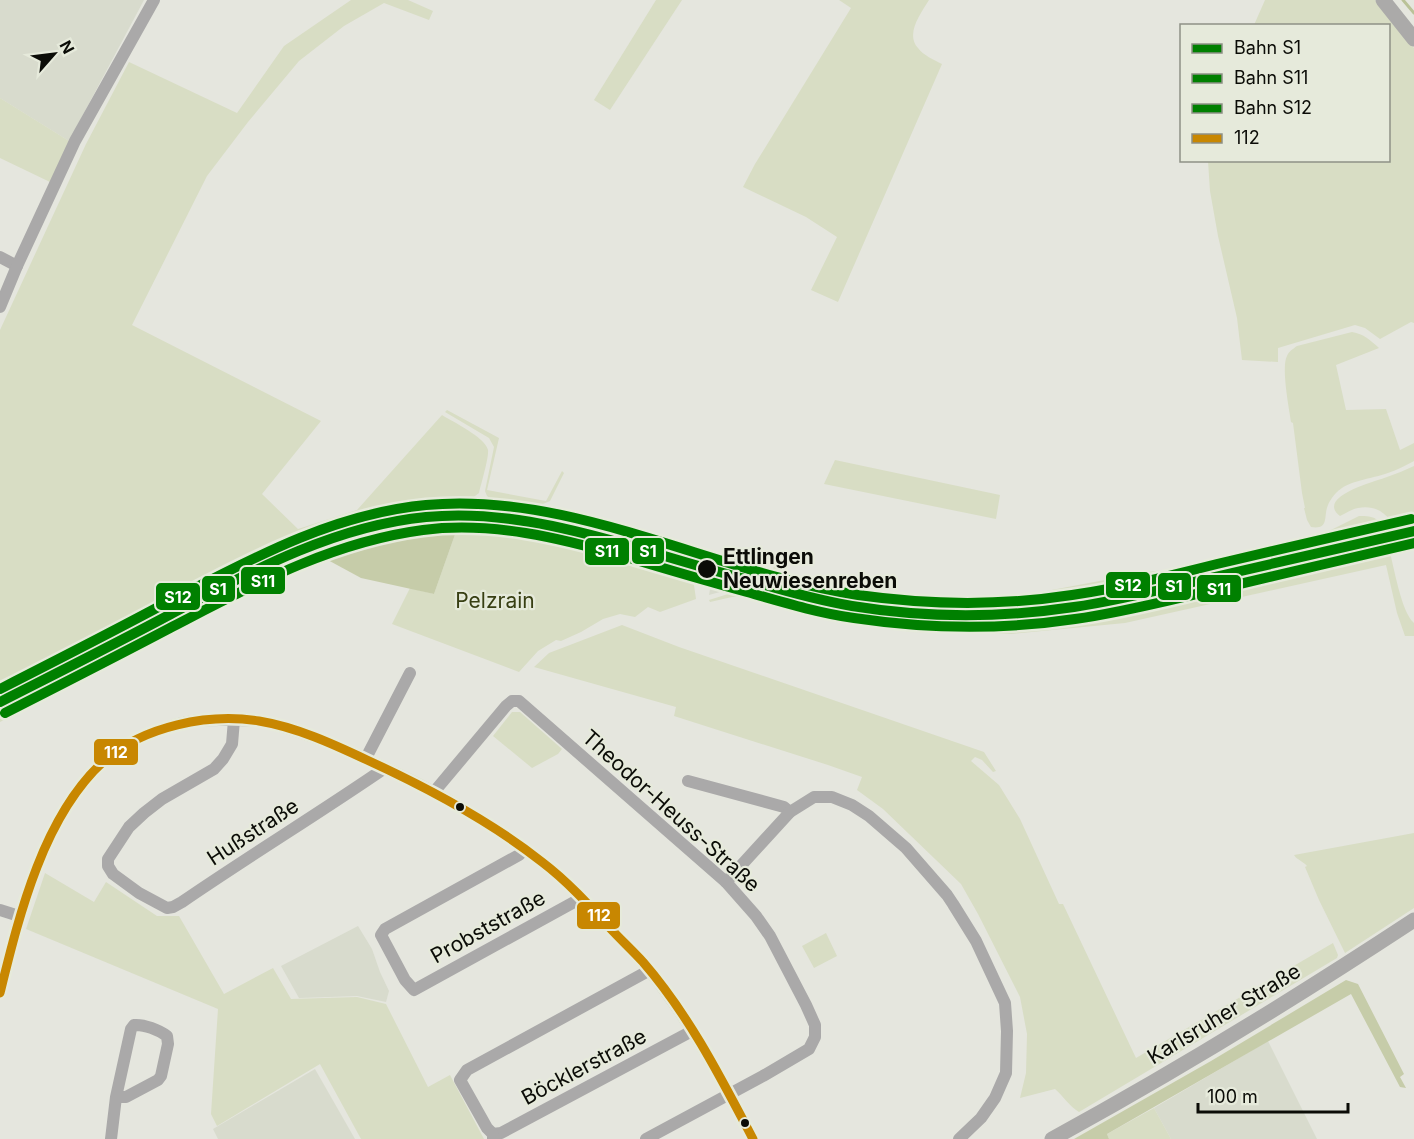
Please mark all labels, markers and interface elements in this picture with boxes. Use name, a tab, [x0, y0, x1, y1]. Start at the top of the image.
north arrow	[24, 24, 84, 84]
legend	[1180, 24, 1390, 162]
text: N	[56, 37, 79, 57]
text: Bahn S1	[1234, 37, 1301, 58]
text: Bahn S11	[1234, 67, 1308, 88]
text: Bahn S12	[1234, 97, 1312, 118]
text: 112	[1234, 127, 1260, 148]
line badge: S11	[584, 537, 630, 566]
line badge: S1	[631, 537, 665, 565]
text: S11	[595, 541, 619, 561]
text: S1	[639, 541, 657, 561]
place label: Ettlingen Neuwiesenreben	[723, 544, 897, 593]
marker: Ettlingen Neuwiesenreben	[696, 558, 718, 580]
line badge: S11	[240, 566, 286, 595]
text: S11	[251, 571, 275, 591]
line badge: S12	[1105, 571, 1151, 599]
line badge: S1	[1157, 572, 1192, 601]
line badge: S11	[1196, 574, 1242, 603]
line badge: S1	[201, 575, 236, 603]
text: S12	[1114, 575, 1142, 595]
text: S1	[1165, 576, 1183, 596]
text: S1	[209, 579, 227, 599]
text: S11	[1207, 579, 1231, 599]
line badge: S12	[155, 582, 201, 611]
text: S12	[164, 587, 192, 607]
park label: Pelzrain	[455, 588, 535, 613]
street label: Theodor-Heuss-Straße	[577, 724, 765, 897]
line badge: 112	[93, 738, 139, 766]
text: 112	[104, 742, 128, 762]
street label: Hußstraße	[202, 793, 303, 870]
unlabelled marker	[454, 801, 466, 813]
street label: Probststraße	[426, 885, 549, 968]
line badge: 112	[576, 901, 621, 930]
text: 112	[587, 905, 611, 925]
street label: Karlsruher Straße	[1143, 958, 1305, 1069]
street label: Böcklerstraße	[517, 1023, 651, 1110]
scale bar	[1198, 1076, 1348, 1114]
text: 100 m	[1207, 1086, 1258, 1107]
unlabelled marker	[739, 1117, 751, 1129]

